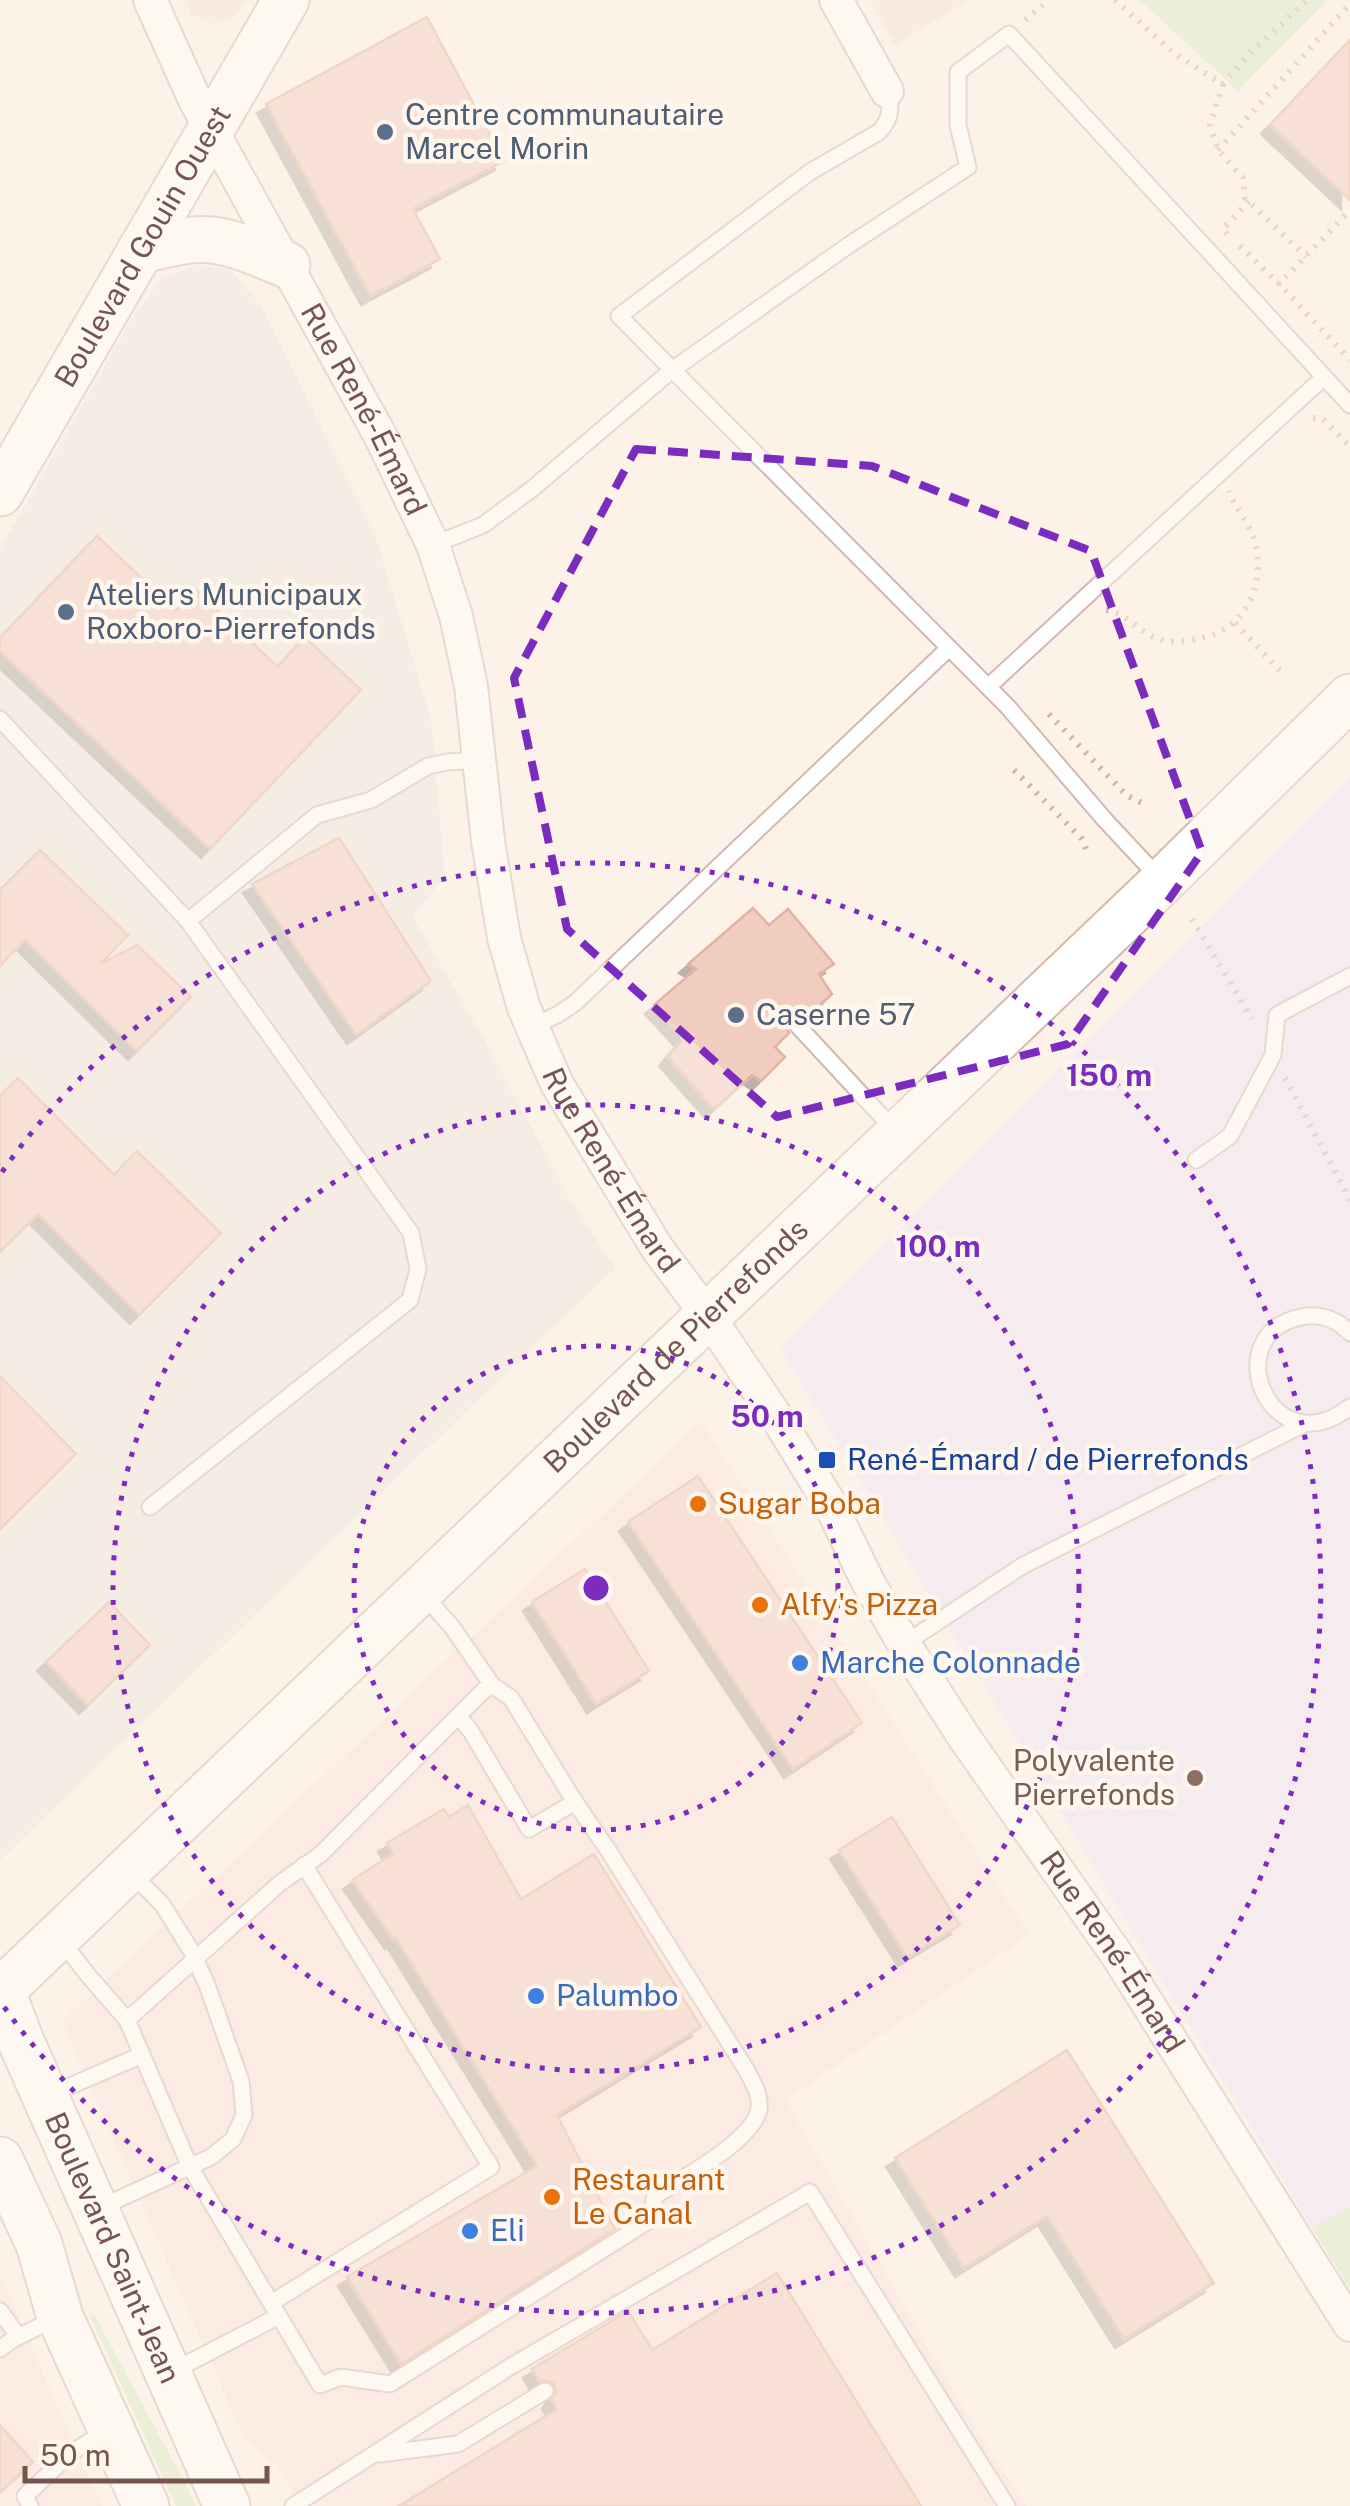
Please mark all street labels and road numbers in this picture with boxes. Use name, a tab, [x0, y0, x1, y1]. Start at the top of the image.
street label: Boulevard Gouin Ouest	[46, 99, 238, 393]
street label: Rue René-Émard	[294, 297, 435, 521]
street label: Rue René-Émard	[535, 1062, 688, 1279]
street label: Boulevard de Pierrefonds	[536, 1211, 815, 1480]
street label: Rue René-Émard	[1033, 1844, 1193, 2059]
street label: Boulevard Saint-Jean	[38, 2106, 189, 2388]

